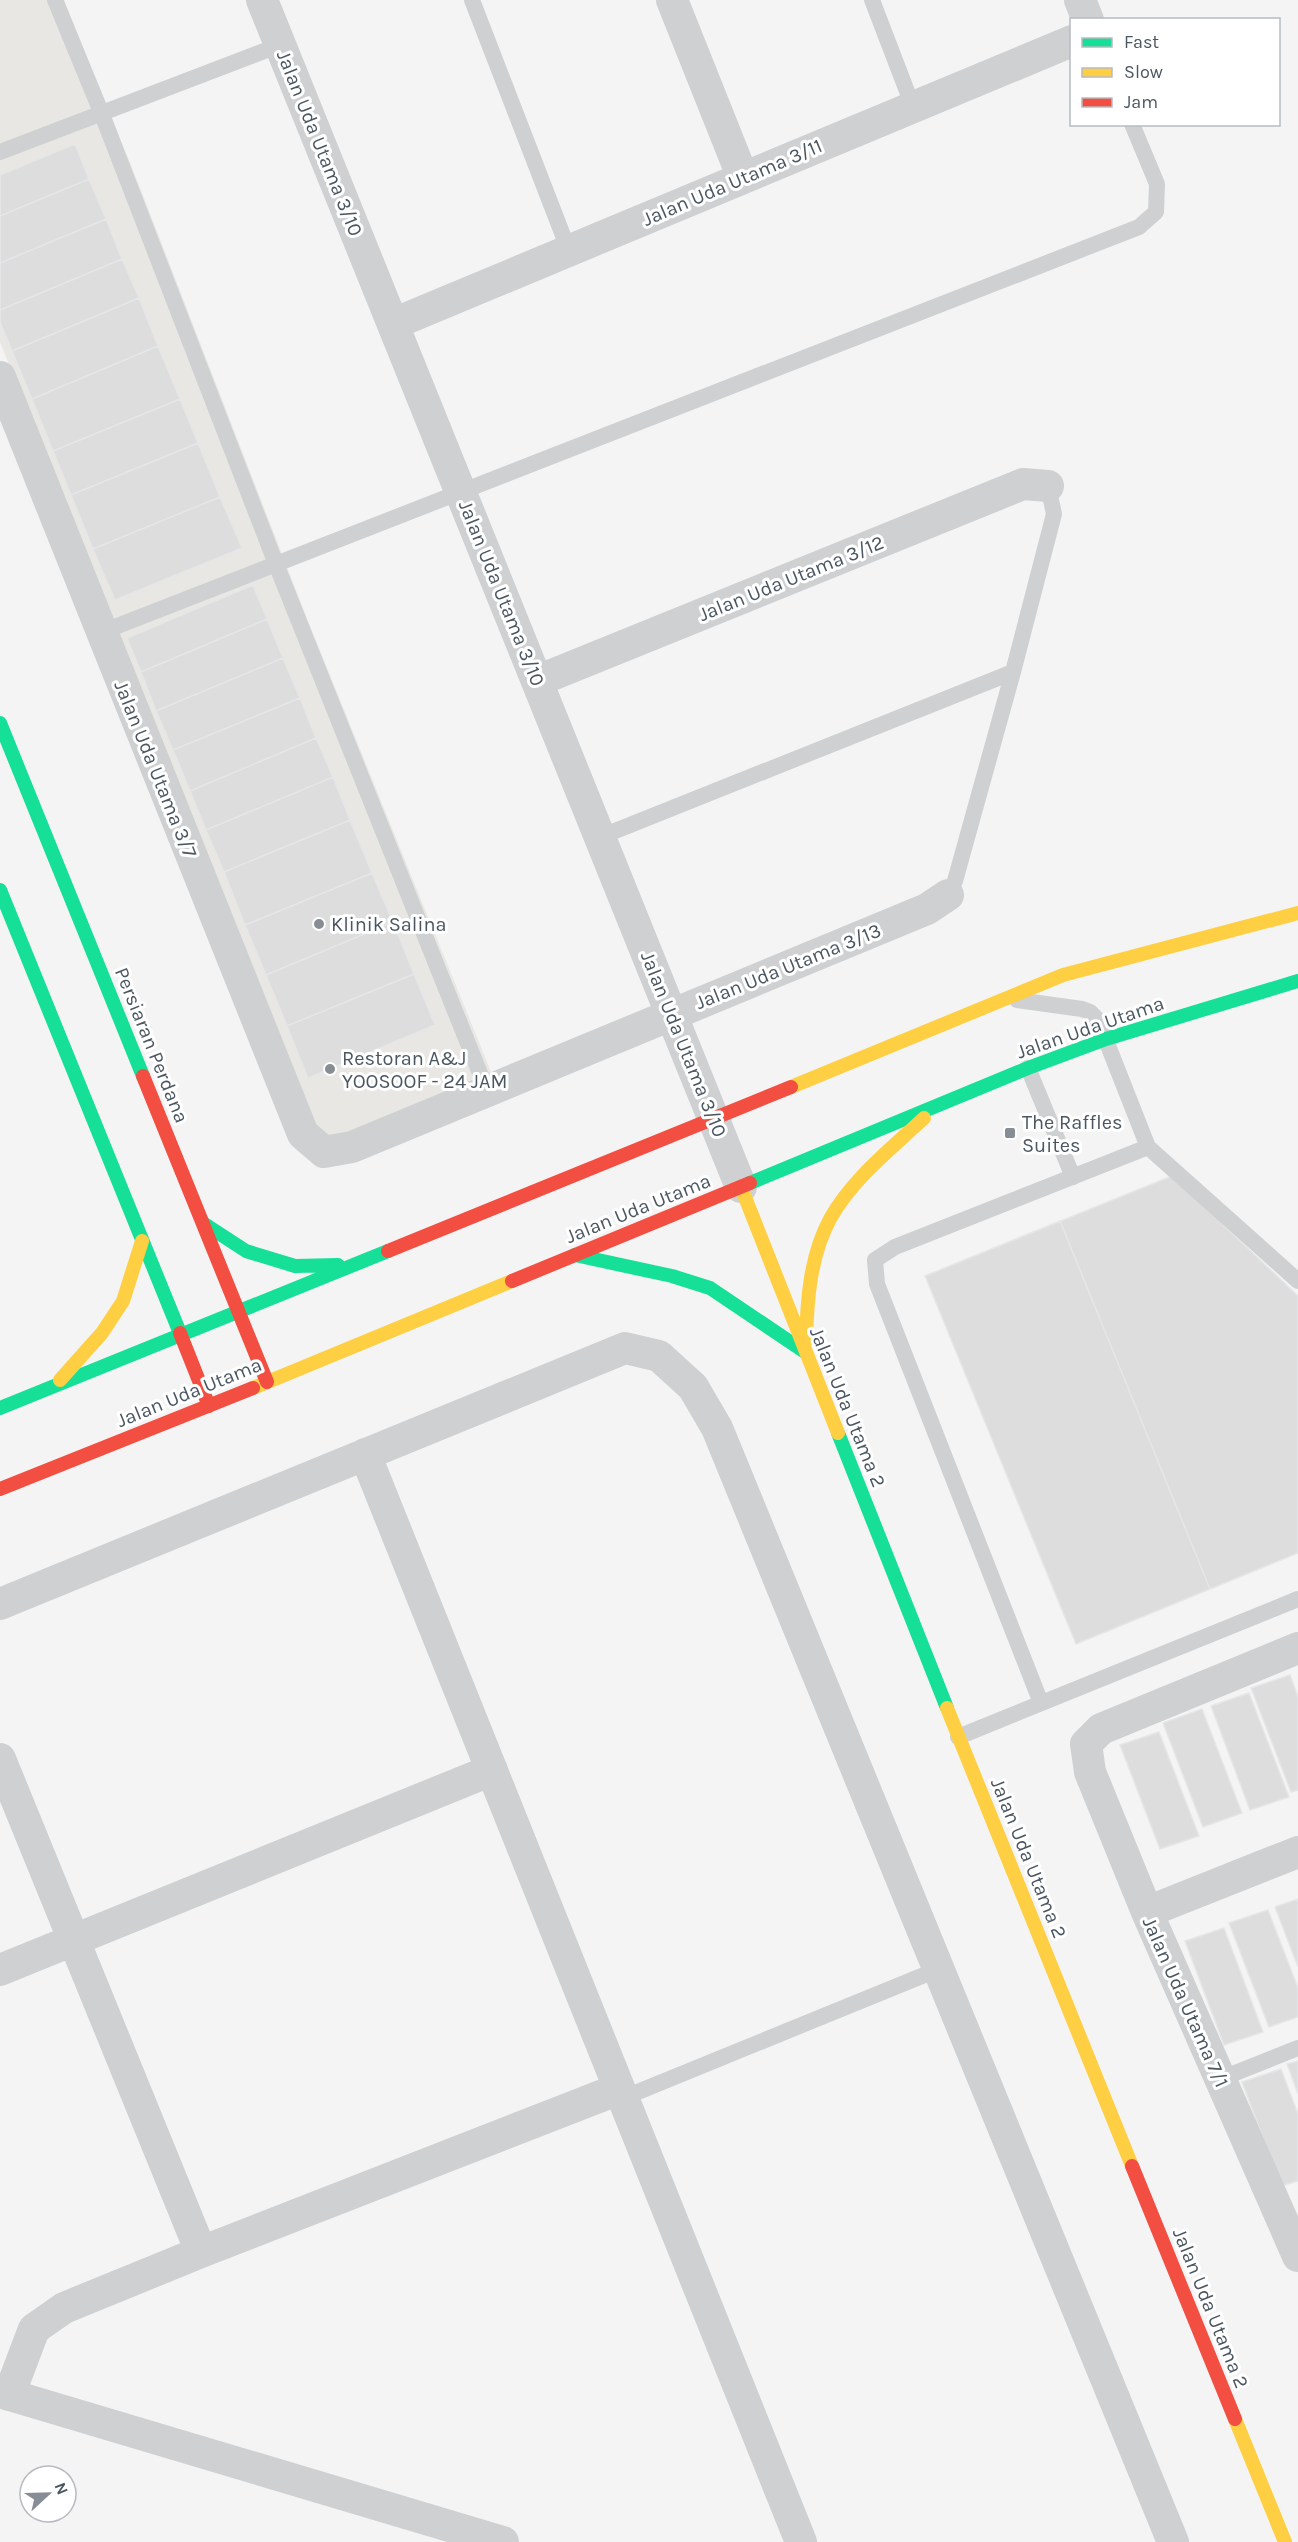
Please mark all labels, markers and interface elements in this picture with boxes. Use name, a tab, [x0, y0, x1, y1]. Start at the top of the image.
legend	[1070, 18, 1280, 126]
text: Fast	[1124, 31, 1159, 53]
street label: Jalan Uda Utama 3/10	[272, 47, 367, 239]
text: Slow	[1124, 61, 1163, 83]
text: Jam	[1124, 91, 1158, 113]
street label: Jalan Uda Utama 3/11	[639, 134, 825, 231]
street label: Jalan Uda Utama 3/10	[454, 497, 549, 689]
street label: Jalan Uda Utama 3/12	[695, 531, 887, 626]
street label: Jalan Uda Utama 3/7	[109, 677, 202, 862]
place label: Klinik Salina	[331, 913, 447, 936]
marker: Klinik Salina	[312, 917, 326, 931]
street label: Jalan Uda Utama 3/13	[692, 919, 884, 1014]
street label: Jalan Uda Utama 3/10	[636, 948, 731, 1140]
street label: Persiaran Perdana	[110, 964, 193, 1126]
street label: Jalan Uda Utama	[1013, 991, 1167, 1063]
place label: Restoran A&J YOOSOOF - 24 JAM	[342, 1047, 507, 1093]
marker: Restoran A&J YOOSOOF - 24 JAM	[323, 1062, 337, 1076]
place label: The Raffles Suites	[1022, 1111, 1122, 1157]
marker: The Raffles Suites	[1003, 1126, 1017, 1140]
street label: Jalan Uda Utama	[562, 1169, 714, 1248]
street label: Jalan Uda Utama 2	[805, 1324, 890, 1491]
street label: Jalan Uda Utama	[113, 1353, 265, 1432]
street label: Jalan Uda Utama 2	[986, 1775, 1071, 1942]
street label: Jalan Uda Utama 7/1	[1138, 1914, 1233, 2091]
street label: Jalan Uda Utama 2	[1168, 2225, 1253, 2392]
north arrow	[18, 2464, 78, 2524]
text: N	[50, 2480, 72, 2497]

